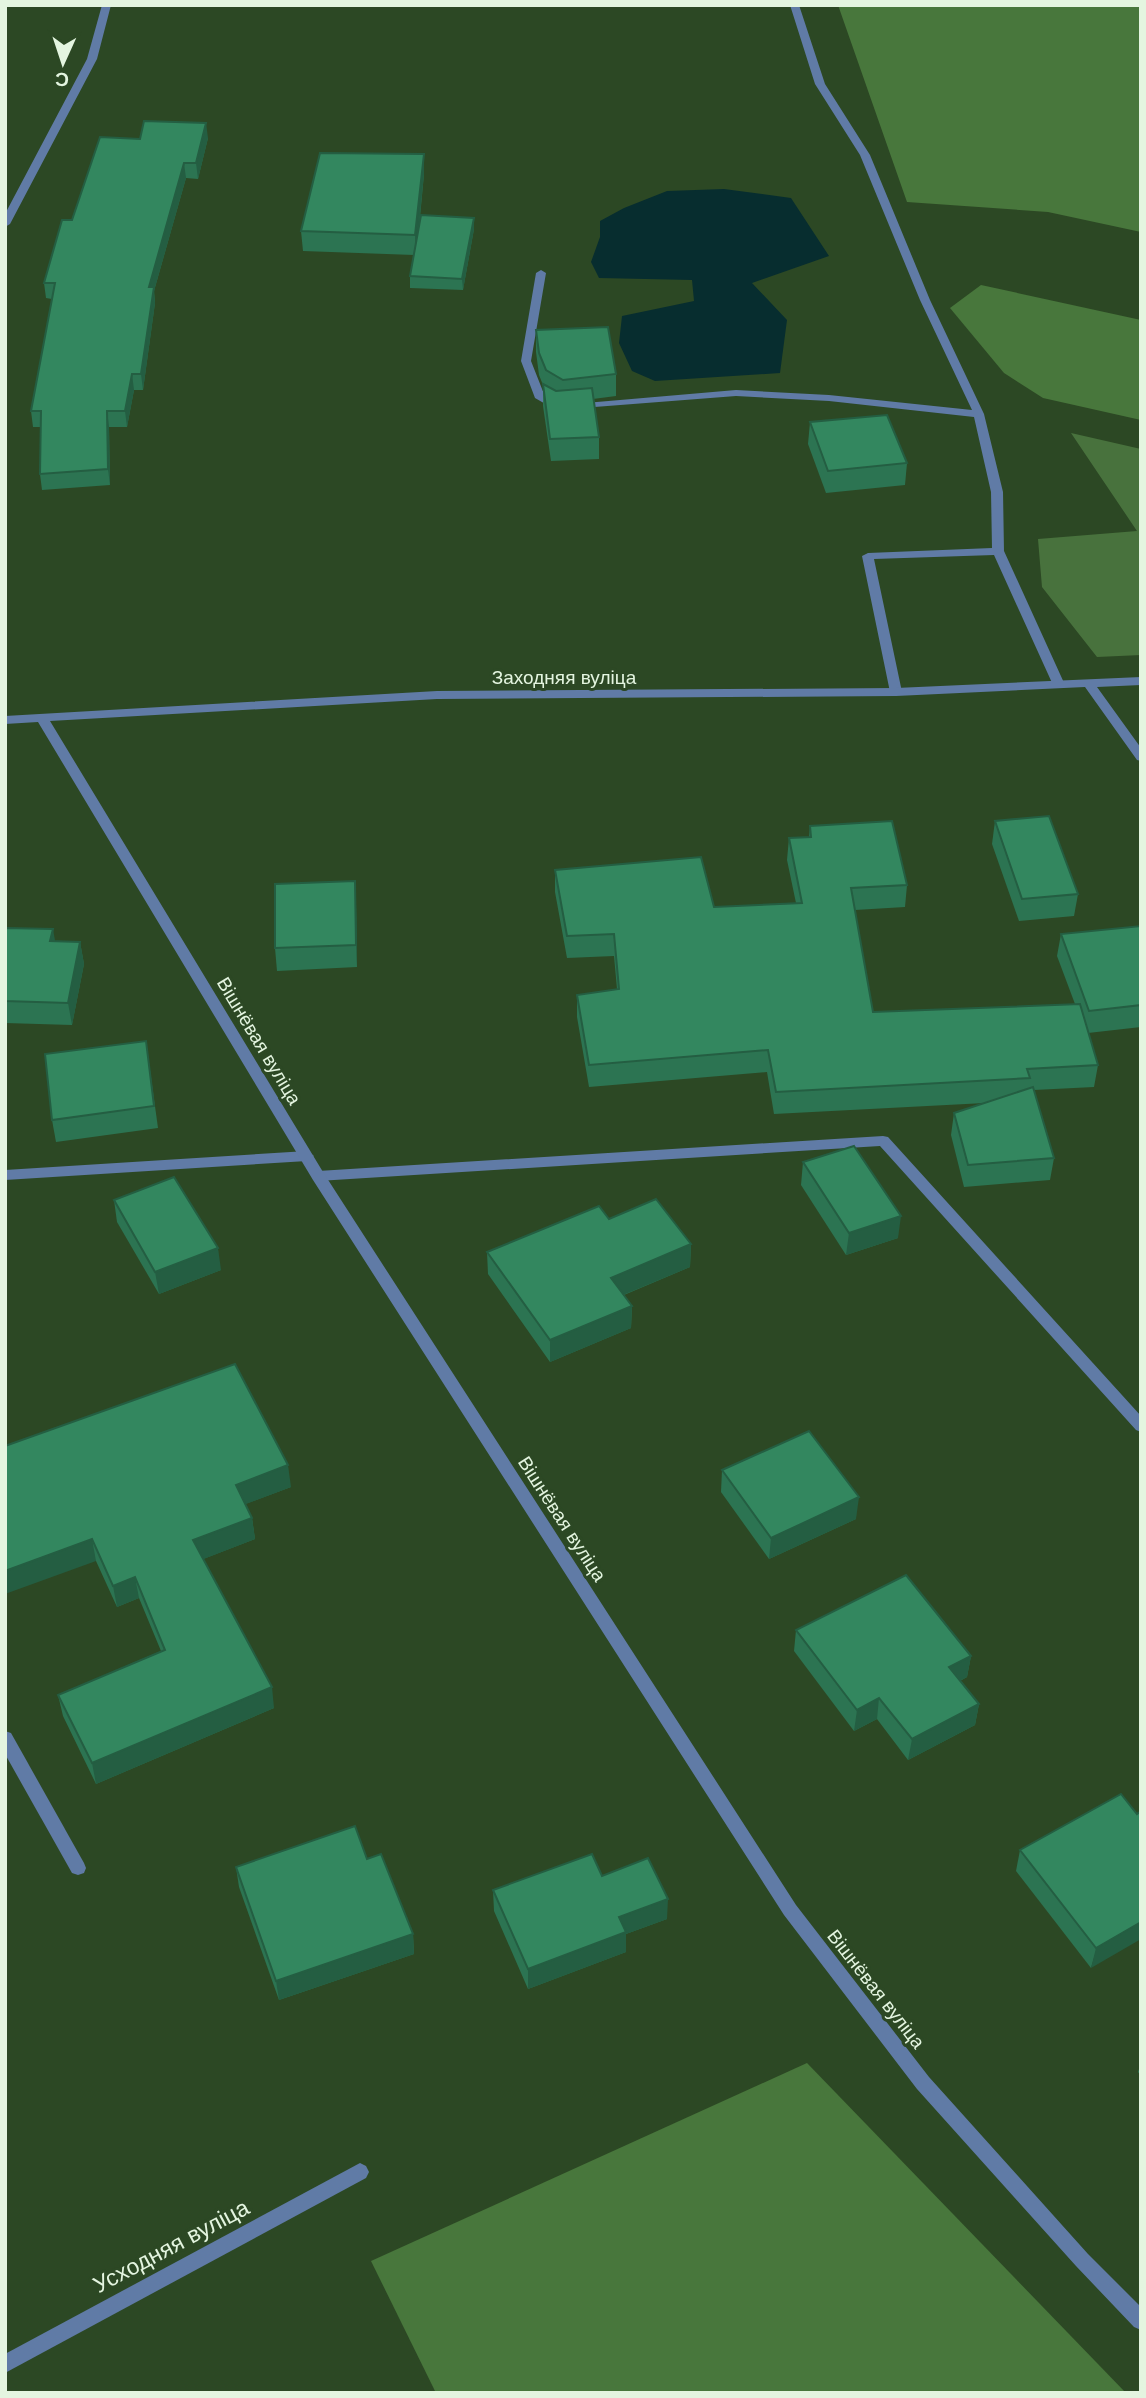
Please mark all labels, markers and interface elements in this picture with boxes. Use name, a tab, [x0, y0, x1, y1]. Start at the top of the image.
north arrow	[28, 28, 98, 98]
text: С	[54, 69, 70, 90]
street label: Заходняя вуліца	[492, 667, 637, 688]
street label: Вішнёвая вуліца	[213, 974, 305, 1109]
street label: Вішнёвая вуліца	[514, 1453, 610, 1586]
street label: Вішнёвая вуліца	[823, 1926, 929, 2053]
street label: Усходняя вуліца	[89, 2194, 254, 2298]

